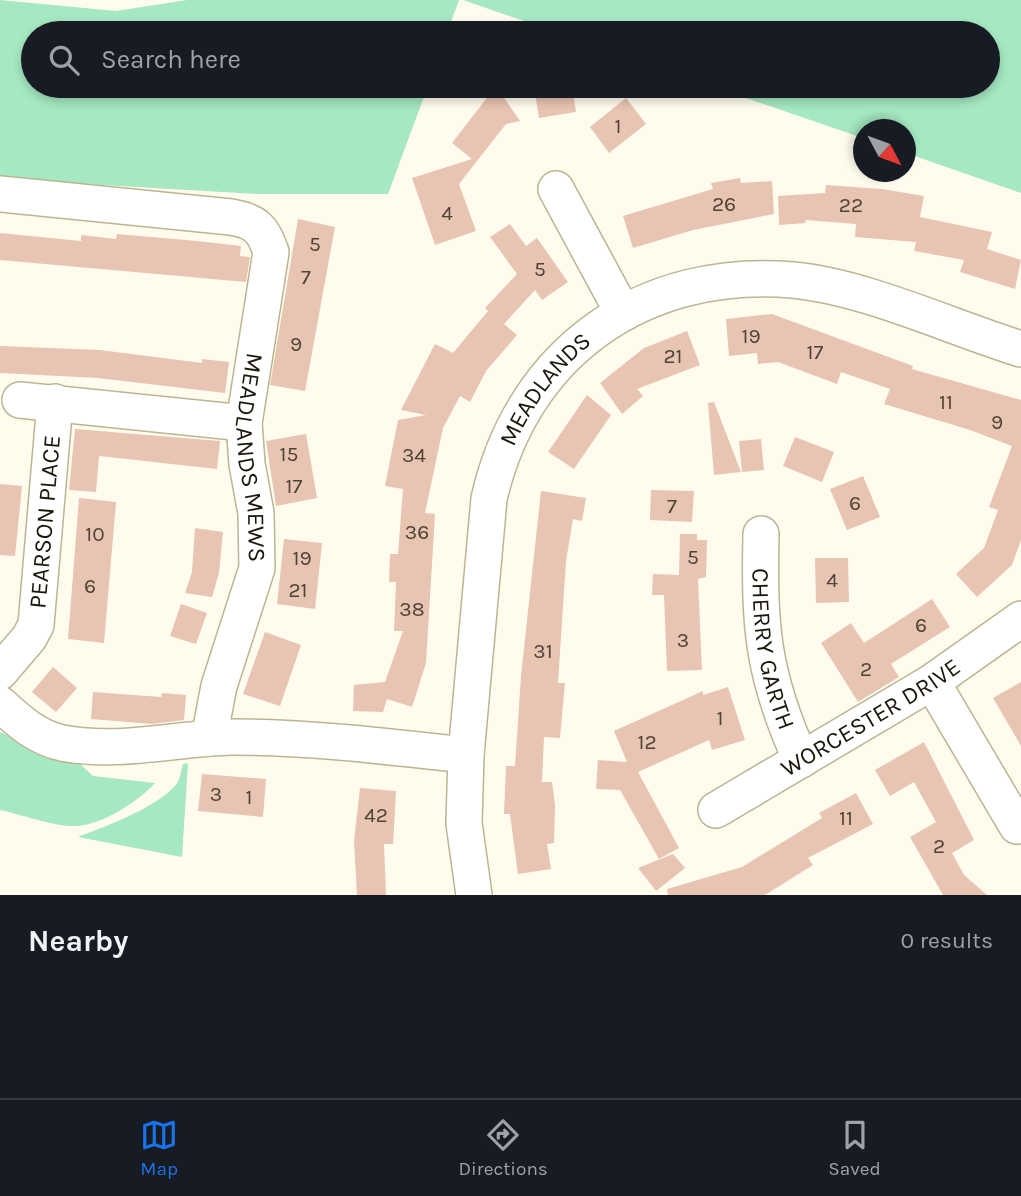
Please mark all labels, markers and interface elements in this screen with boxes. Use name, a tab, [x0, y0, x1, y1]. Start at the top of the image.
search box	[21, 21, 1000, 98]
icon: search	[45, 41, 83, 79]
text: Search here	[101, 44, 241, 75]
house number: 1	[615, 114, 621, 138]
north arrow	[853, 119, 916, 182]
house number: 26	[712, 192, 736, 216]
house number: 22	[839, 193, 863, 217]
house number: 4	[441, 201, 453, 225]
house number: 5	[309, 232, 321, 256]
house number: 5	[534, 257, 546, 281]
house number: 7	[301, 265, 311, 289]
house number: 19	[741, 324, 761, 348]
street label: MEADLANDS	[494, 326, 596, 450]
house number: 9	[290, 332, 302, 356]
house number: 17	[807, 340, 824, 364]
house number: 21	[663, 344, 683, 368]
street label: MEADLANDS MEWS	[229, 351, 271, 562]
house number: 11	[939, 390, 953, 414]
house number: 9	[991, 410, 1003, 434]
street label: PEARSON PLACE	[23, 434, 66, 610]
house number: 15	[280, 442, 298, 466]
house number: 34	[402, 443, 426, 467]
house number: 17	[286, 474, 303, 498]
house number: 6	[849, 491, 861, 515]
house number: 7	[667, 494, 677, 518]
house number: 36	[405, 520, 429, 544]
house number: 10	[85, 522, 105, 546]
house number: 5	[687, 545, 699, 569]
house number: 19	[292, 546, 312, 570]
street label: CHERRY GARTH	[747, 568, 801, 733]
house number: 4	[826, 568, 838, 592]
house number: 6	[84, 574, 96, 598]
house number: 21	[288, 578, 308, 602]
house number: 38	[399, 597, 425, 621]
house number: 6	[915, 613, 927, 637]
house number: 3	[677, 628, 689, 652]
house number: 31	[533, 639, 553, 663]
street label: WORCESTER DRIVE	[776, 653, 966, 782]
house number: 2	[860, 657, 872, 681]
house number: 1	[717, 706, 723, 730]
house number: 12	[637, 730, 657, 754]
house number: 3	[210, 782, 222, 806]
house number: 1	[246, 785, 252, 809]
house number: 42	[364, 803, 388, 827]
house number: 11	[839, 806, 853, 830]
house number: 2	[933, 834, 945, 858]
text: Nearby	[28, 923, 128, 959]
text: 0 results	[901, 927, 993, 954]
tab: Map	[140, 1116, 178, 1180]
tab: Directions	[459, 1116, 548, 1180]
tab: Saved	[828, 1116, 881, 1180]

